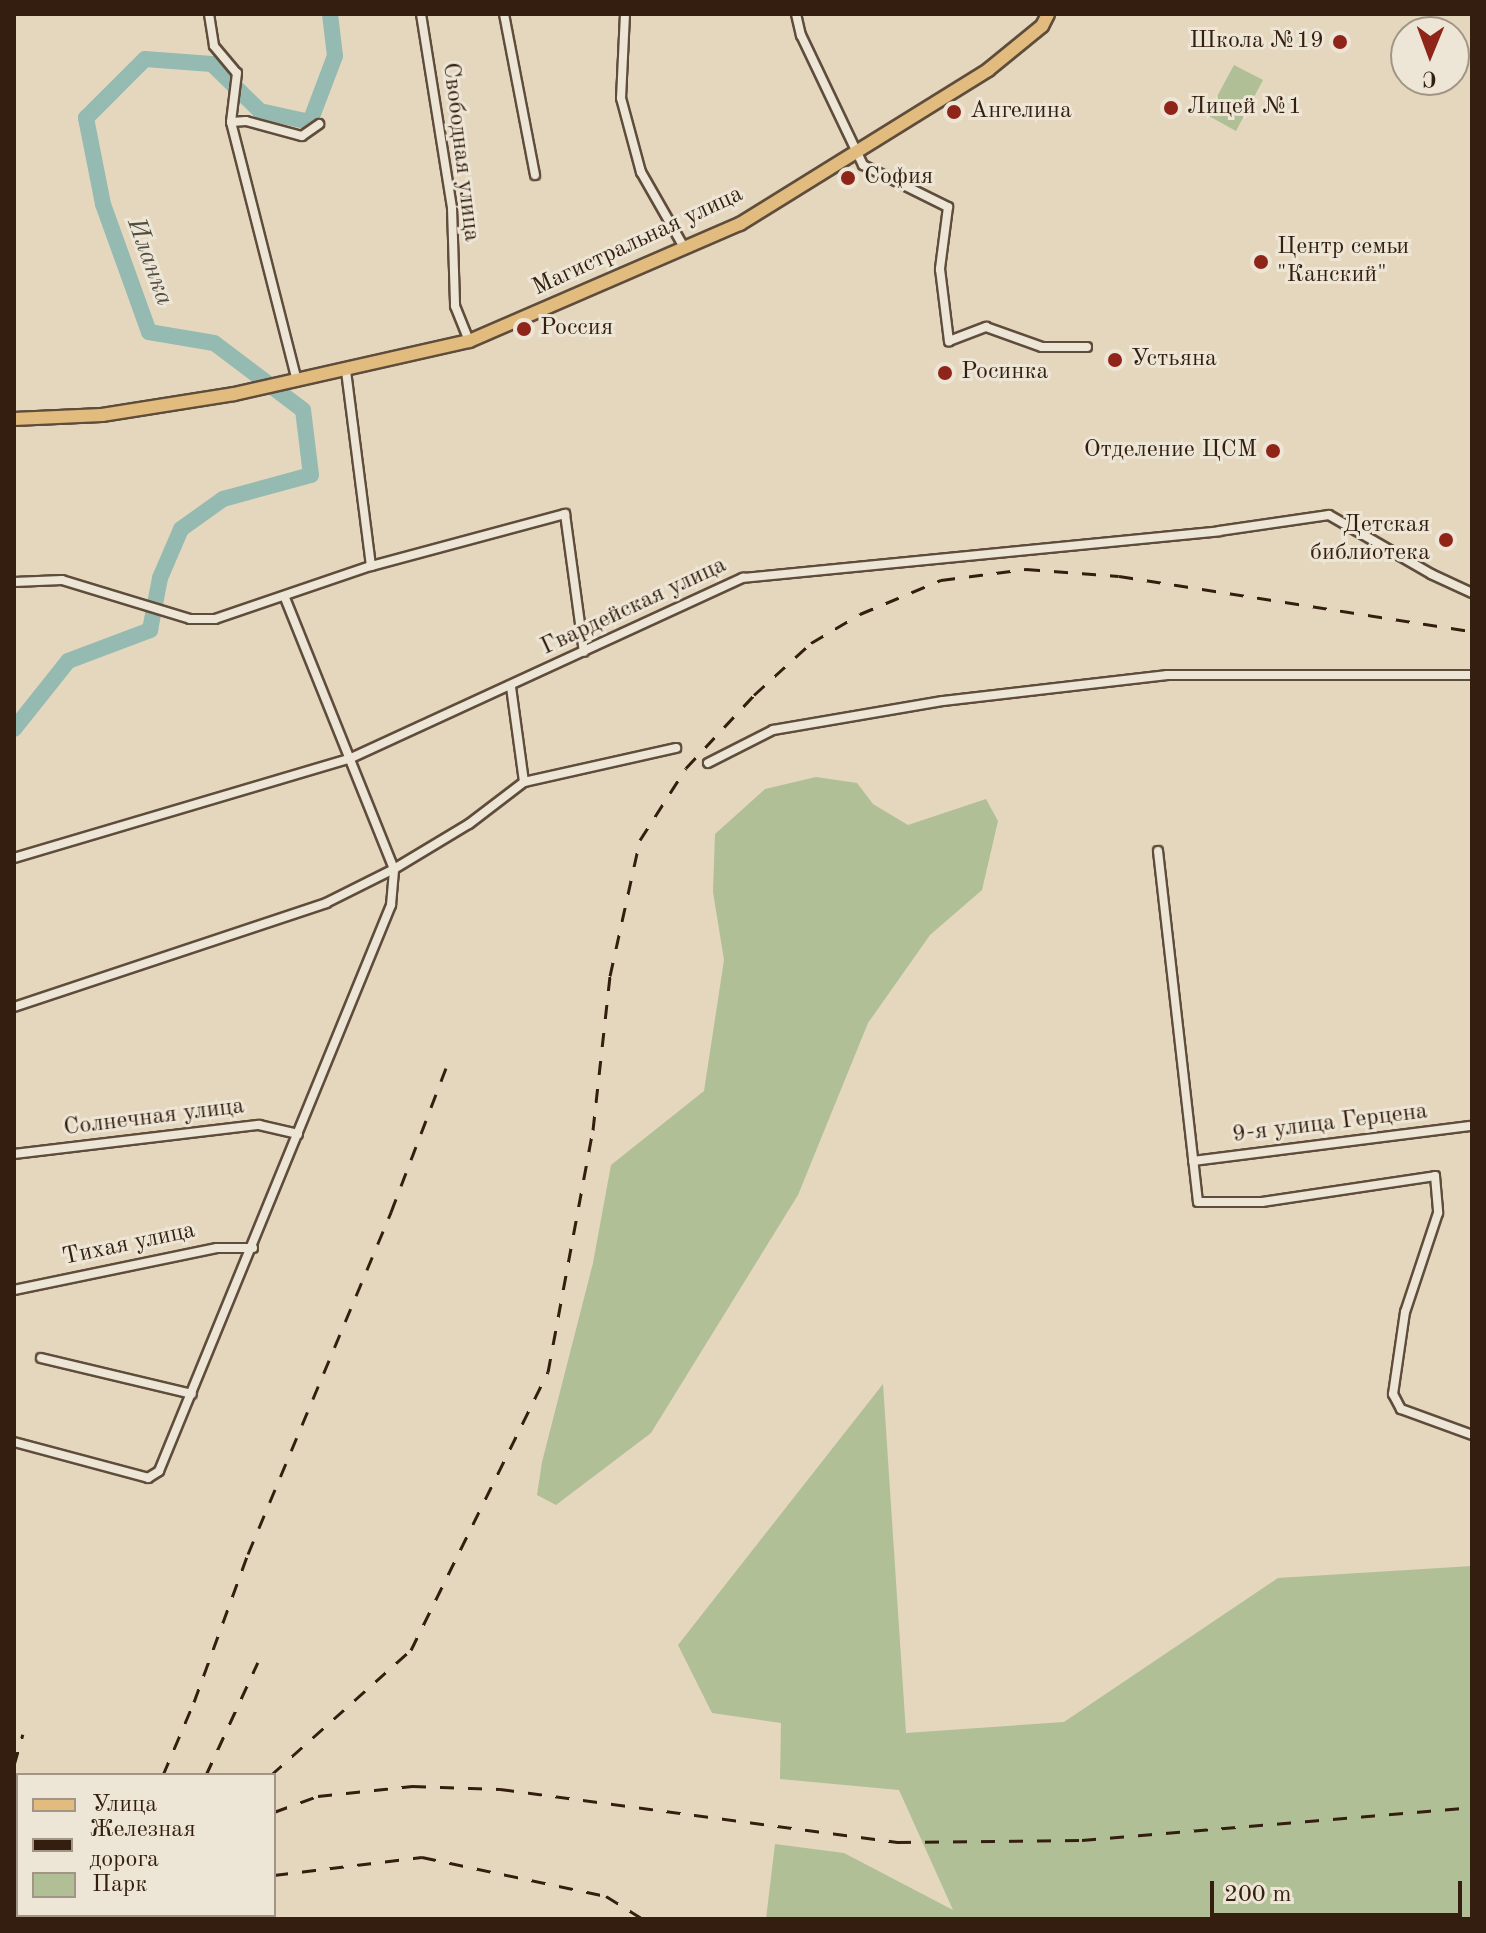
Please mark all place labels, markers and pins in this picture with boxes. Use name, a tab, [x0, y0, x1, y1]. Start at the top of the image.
place label: Школа №19	[1189, 28, 1324, 56]
marker: Школа №19	[1331, 33, 1349, 51]
place label: Лицей №1	[1187, 94, 1302, 122]
place label: Ангелина	[970, 98, 1072, 126]
marker: Лицей №1	[1162, 99, 1180, 117]
marker: Ангелина	[945, 103, 963, 121]
place label: София	[864, 164, 933, 192]
marker: София	[839, 169, 857, 187]
place label: Центр семьи "Канский"	[1277, 234, 1409, 290]
marker: Центр семьи "Канский"	[1252, 253, 1270, 271]
place label: Россия	[540, 315, 613, 343]
marker: Россия	[515, 320, 533, 338]
place label: Устьяна	[1131, 346, 1217, 374]
marker: Устьяна	[1106, 351, 1124, 369]
place label: Росинка	[961, 359, 1048, 387]
marker: Росинка	[936, 364, 954, 382]
place label: Отделение ЦСМ	[1084, 437, 1257, 465]
marker: Отделение ЦСМ	[1264, 442, 1282, 460]
place label: Детская библиотека	[1310, 512, 1430, 568]
marker: Детская библиотека	[1437, 531, 1455, 549]

